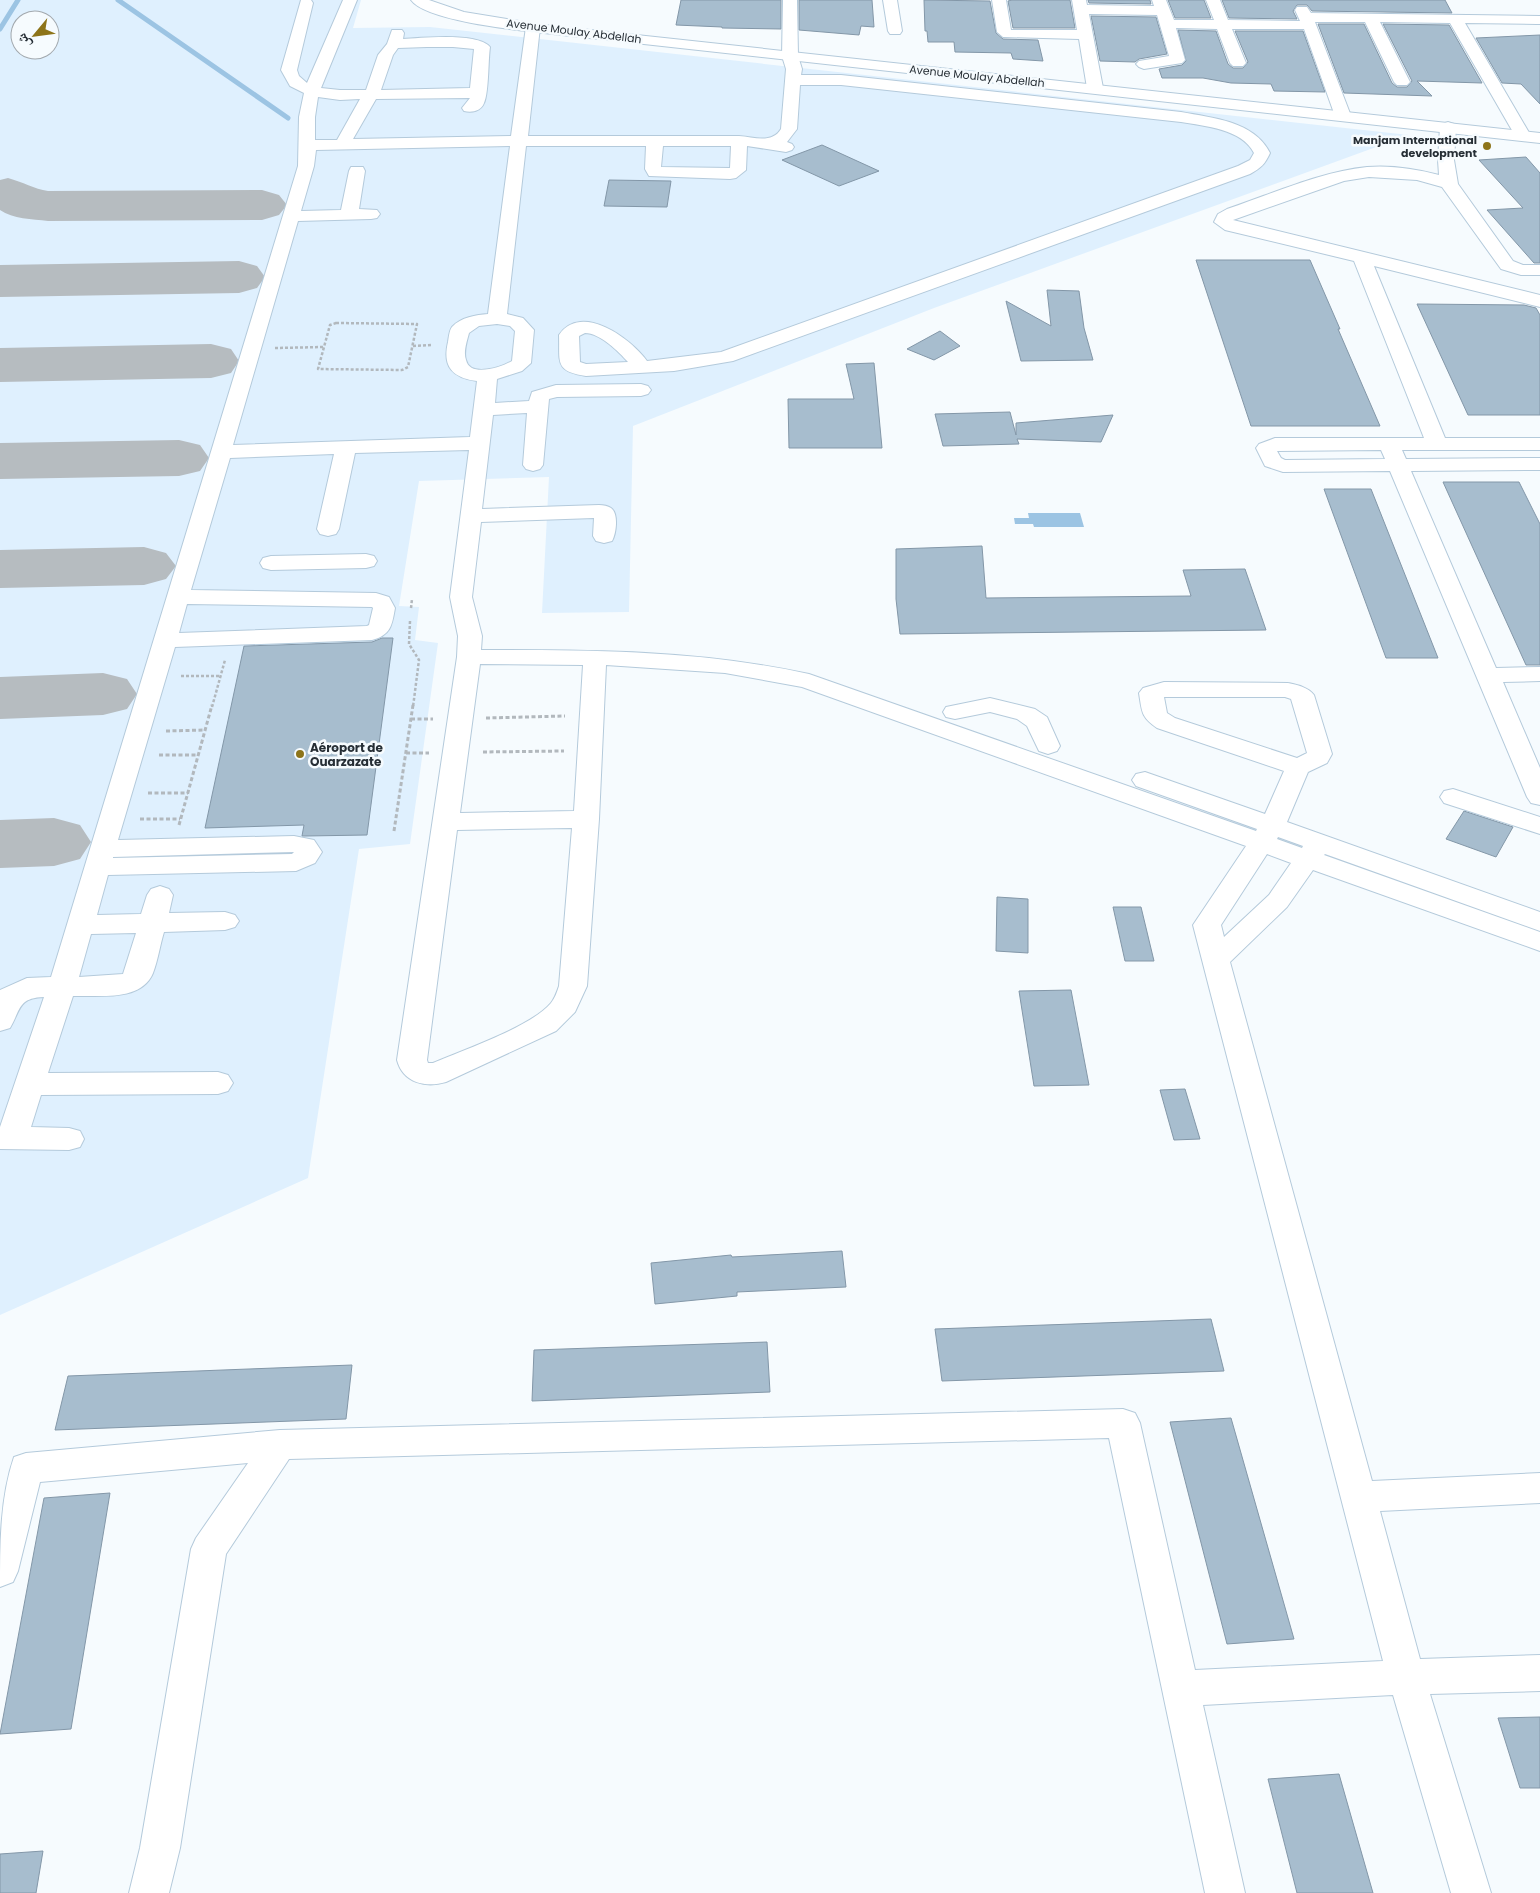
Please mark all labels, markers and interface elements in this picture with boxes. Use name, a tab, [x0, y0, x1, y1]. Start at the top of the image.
north arrow	[10, 10, 60, 60]
street label: Avenue Moulay Abdellah	[506, 15, 642, 47]
text: ش	[11, 30, 36, 53]
street label: Avenue Moulay Abdellah	[909, 61, 1045, 91]
place label: Manjam International development	[1353, 132, 1478, 161]
marker: Manjam International development	[1481, 140, 1493, 152]
place label: Aéroport de Ouarzazate	[310, 739, 384, 770]
marker: Aéroport de Ouarzazate	[294, 748, 306, 760]

